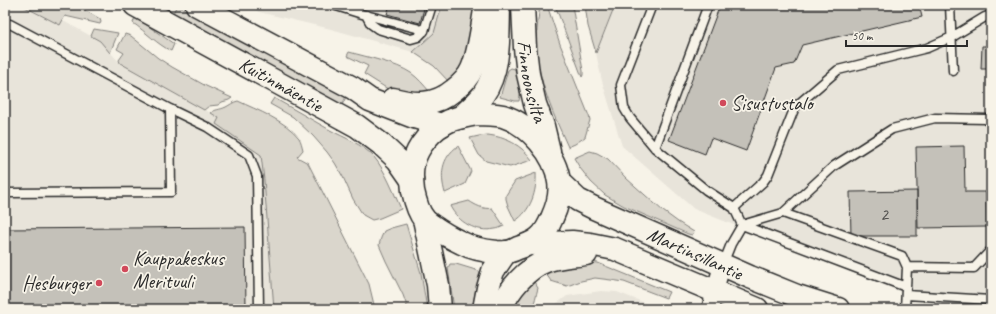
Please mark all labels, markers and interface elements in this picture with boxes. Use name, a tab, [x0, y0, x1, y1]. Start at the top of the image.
scale bar	[846, 22, 967, 48]
text: 50 m	[852, 28, 874, 44]
street label: Finnoonsilta	[512, 40, 553, 128]
street label: Kuitinmäentie	[235, 51, 328, 118]
place label: Sisustustalo	[731, 91, 814, 116]
marker: Sisustustalo	[718, 98, 728, 108]
house number: 2	[880, 203, 890, 225]
street label: Martinsillantie	[643, 221, 748, 286]
place label: Kauppakeskus Merituuli	[133, 246, 226, 294]
marker: Kauppakeskus Merituuli	[120, 264, 130, 274]
place label: Hesburger	[22, 271, 93, 296]
marker: Hesburger	[94, 278, 104, 288]

